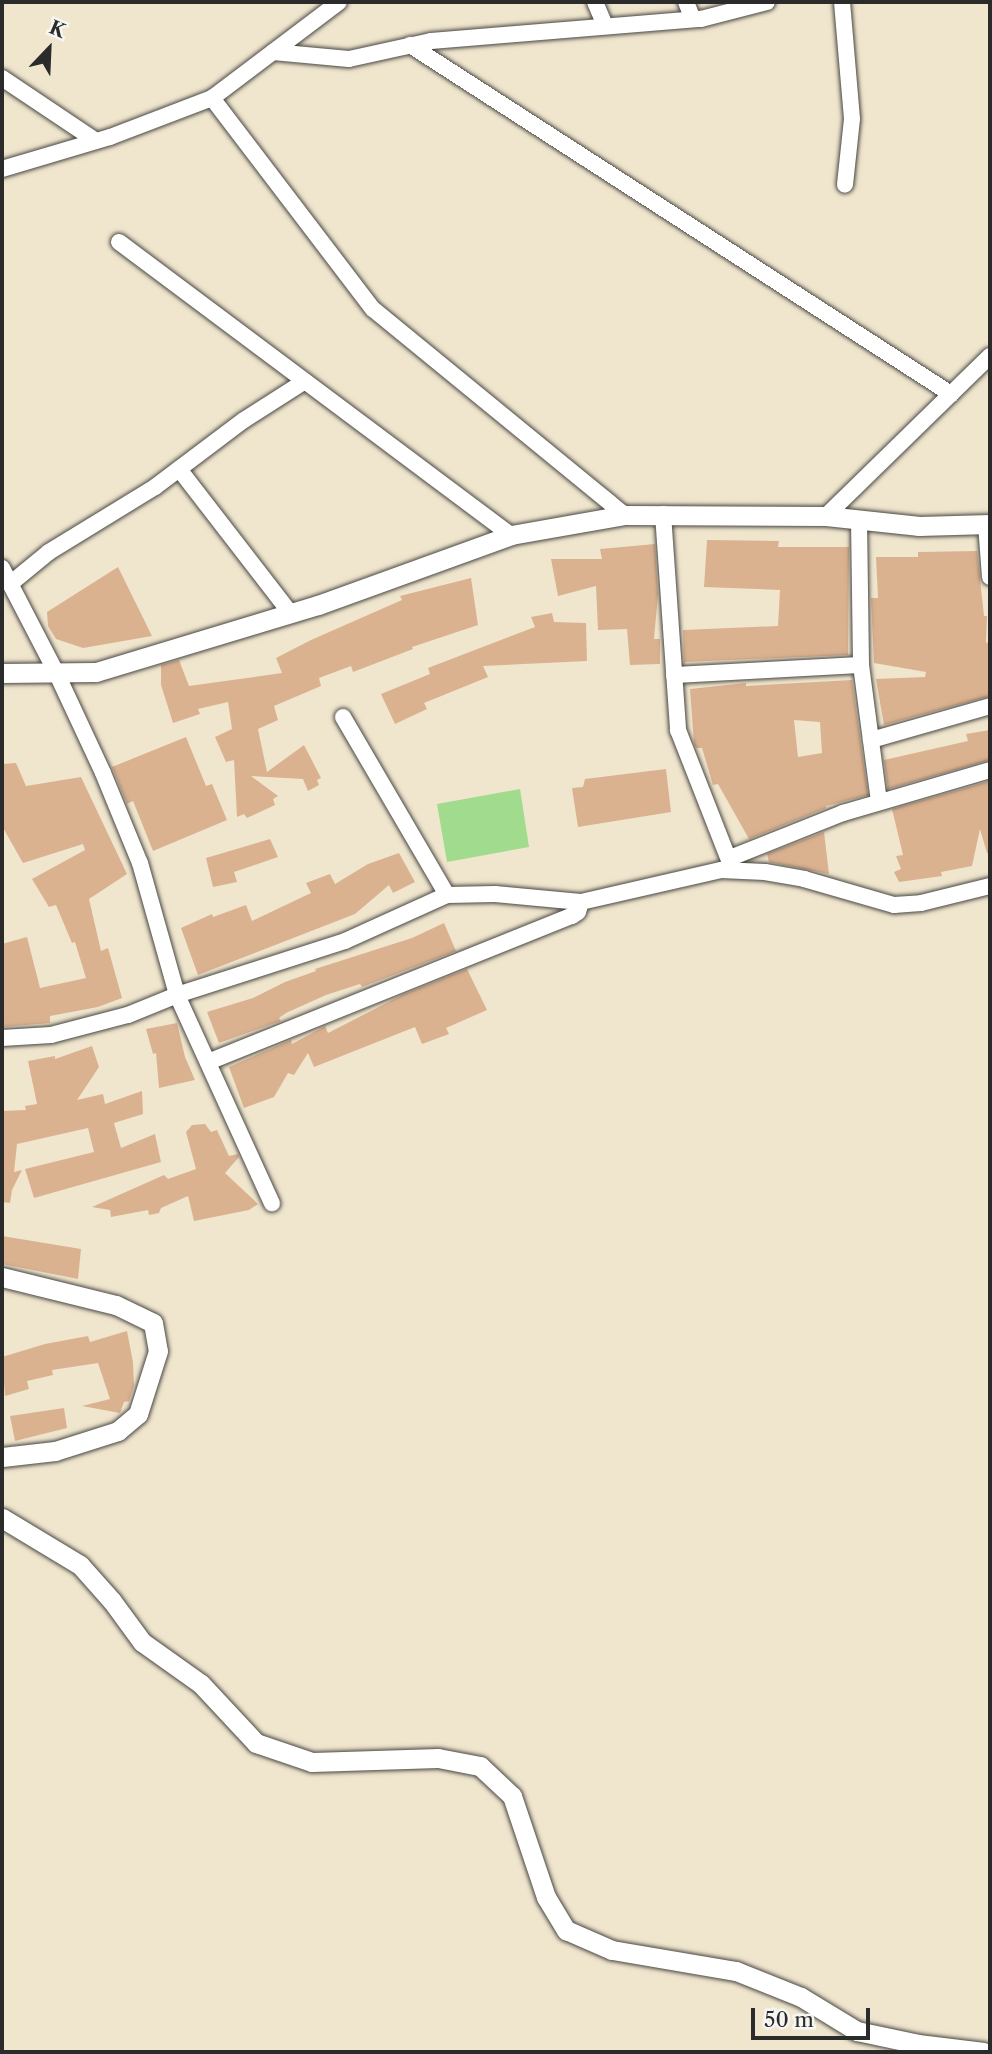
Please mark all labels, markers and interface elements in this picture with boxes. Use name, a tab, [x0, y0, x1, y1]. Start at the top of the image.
north arrow	[14, 14, 84, 84]
text: K	[46, 16, 69, 43]
scale bar	[754, 1994, 873, 2038]
text: 50 m	[764, 2007, 814, 2032]

